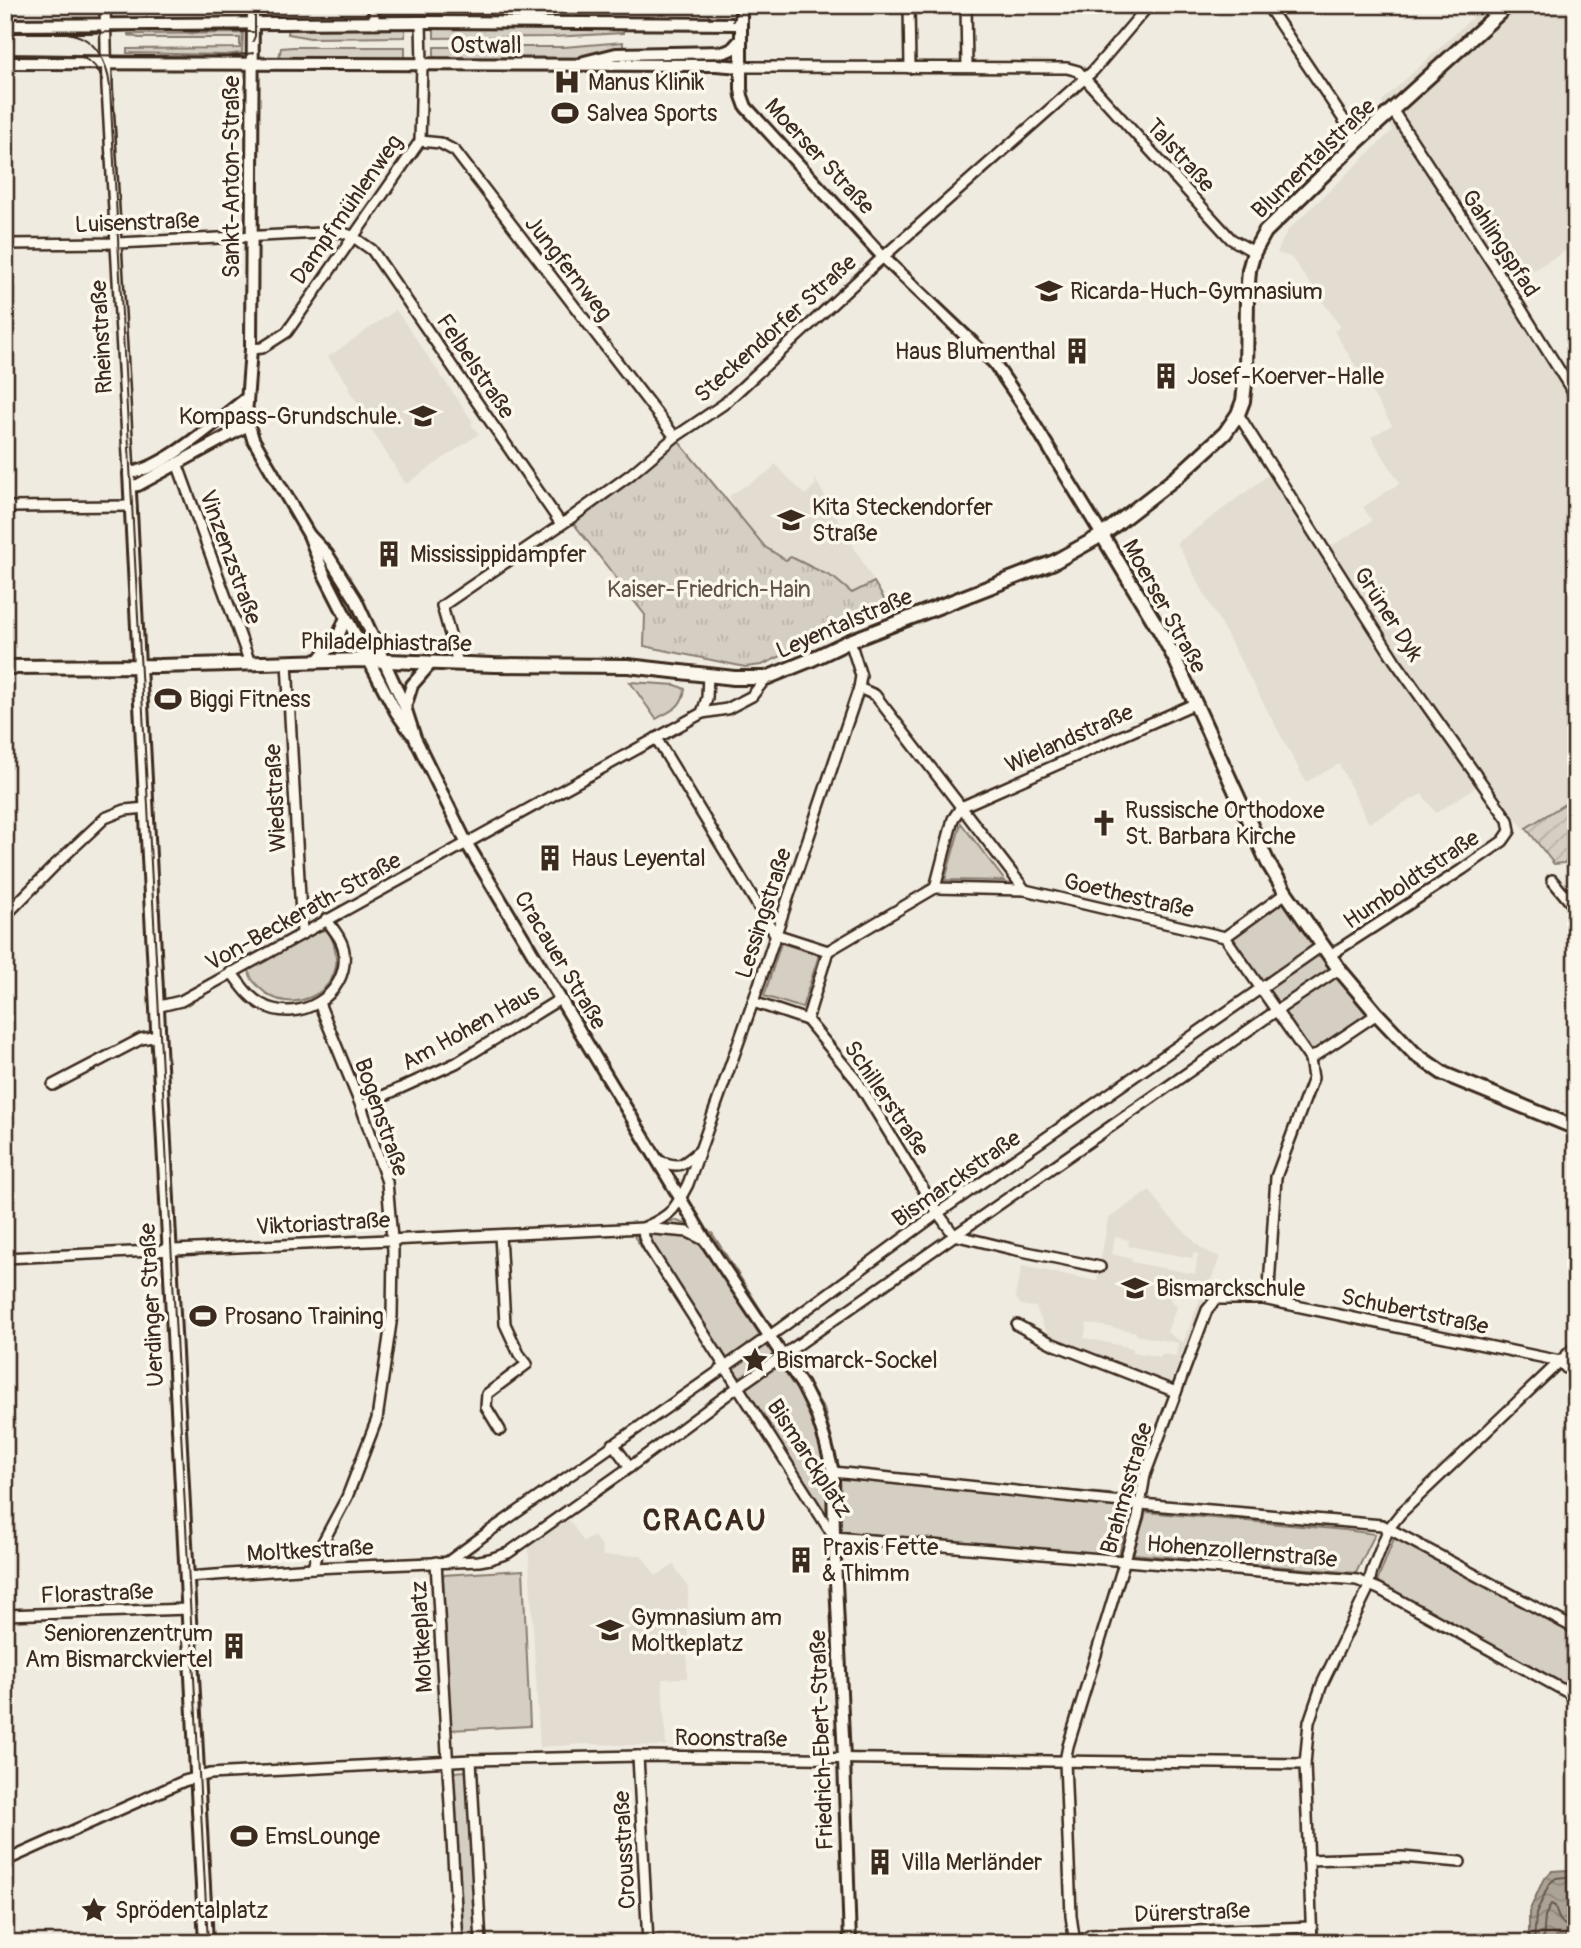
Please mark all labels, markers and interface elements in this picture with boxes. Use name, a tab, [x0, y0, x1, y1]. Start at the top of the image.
street label: Ostwall	[450, 31, 522, 60]
hospital icon: Manus Klinik	[552, 67, 582, 97]
place label: Manus Klinik	[588, 68, 705, 97]
street label: Sankt-Anton-Straße	[217, 75, 246, 278]
street label: Blumentalstraße	[1245, 91, 1382, 225]
street label: Moerser Straße	[758, 92, 881, 221]
sports icon: Salvea Sports	[550, 98, 580, 128]
place label: Salvea Sports	[586, 99, 717, 128]
street label: Talstraße	[1140, 112, 1222, 199]
street label: Dampfmühlenweg	[284, 129, 409, 290]
street label: Gahlingspfad	[1455, 184, 1546, 302]
street label: Luisenstraße	[74, 206, 200, 239]
street label: Jungfernweg	[518, 210, 619, 327]
street label: Steckendorfer Straße	[688, 247, 863, 409]
school or university icon: Ricarda-Huch-Gymnasium	[1034, 276, 1064, 306]
place label: Ricarda-Huch-Gymnasium	[1070, 277, 1323, 306]
street label: Rheinstraße	[84, 279, 119, 395]
street label: Felbelstraße	[430, 308, 522, 425]
building icon: Haus Blumenthal	[1062, 336, 1092, 366]
place label: Haus Blumenthal	[895, 337, 1056, 366]
building icon: Josef-Koerver-Halle	[1151, 361, 1181, 391]
place label: Josef-Koerver-Halle	[1187, 362, 1385, 391]
school or university icon: Kompass-Grundschule.	[408, 401, 438, 431]
place label: Kompass-Grundschule.	[179, 402, 402, 431]
street label: Vinzenzstraße	[193, 486, 268, 629]
place label: Kita Steckendorfer Straße	[812, 493, 993, 548]
school or university icon: Kita Steckendorfer Straße	[776, 505, 806, 535]
street label: Moerser Straße	[1116, 534, 1214, 679]
building icon: Mississippidampfer	[374, 539, 404, 569]
place label: Mississippidampfer	[410, 540, 587, 569]
street label: Grüner Dyk	[1347, 562, 1430, 667]
park label: Kaiser-Friedrich-Hain	[607, 575, 811, 604]
street label: Leyentalstraße	[772, 581, 917, 665]
street label: Philadelphiastraße	[300, 627, 473, 659]
sports icon: Biggi Fitness	[153, 684, 183, 714]
place label: Biggi Fitness	[189, 685, 310, 714]
street label: Wielandstraße	[1001, 697, 1138, 780]
street label: Wiedstraße	[258, 742, 293, 853]
place label: Russische Orthodoxe St. Barbara Kirche	[1125, 796, 1325, 851]
church icon: Russische Orthodoxe St. Barbara Kirche	[1089, 808, 1119, 838]
street label: Humboldtstraße	[1338, 823, 1485, 936]
building icon: Haus Leyental	[535, 843, 565, 873]
place label: Haus Leyental	[571, 844, 706, 873]
street label: Lessingstraße	[729, 844, 798, 982]
street label: Von-Beckerath-Straße	[200, 845, 407, 977]
street label: Goethestraße	[1061, 866, 1197, 925]
street label: Cracauer Straße	[508, 886, 614, 1035]
street label: Am Hohen Haus	[396, 978, 544, 1077]
street label: Schillerstraße	[837, 1035, 936, 1162]
street label: Bogenstraße	[348, 1054, 415, 1181]
street label: Bismarckstraße	[886, 1123, 1027, 1233]
street label: Viktoriastraße	[255, 1205, 392, 1241]
street label: Uerdinger Straße	[133, 1222, 170, 1388]
school or university icon: Bismarckschule	[1120, 1273, 1150, 1303]
place label: Bismarckschule	[1156, 1274, 1306, 1303]
street label: Schubertstraße	[1339, 1282, 1492, 1341]
sports icon: Prosano Training	[188, 1301, 218, 1331]
place label: Prosano Training	[224, 1302, 384, 1331]
place icon: Bismarck-Sockel	[740, 1345, 770, 1375]
place label: Bismarck-Sockel	[776, 1346, 938, 1375]
street label: Bismarckplatz	[760, 1394, 859, 1523]
street label: Brahmsstraße	[1094, 1418, 1159, 1557]
district label: CRACAU	[642, 1502, 768, 1539]
street label: Hohenzollernstraße	[1145, 1529, 1339, 1574]
street label: Moltkestraße	[246, 1533, 375, 1568]
place label: Praxis Fette & Thimm	[822, 1533, 939, 1588]
building icon: Praxis Fette & Thimm	[786, 1545, 816, 1575]
street label: Florastraße	[40, 1577, 155, 1610]
street label: Moltkeplatz	[404, 1580, 439, 1694]
place label: Gymnasium am Moltkeplatz	[631, 1603, 782, 1658]
school or university icon: Gymnasium am Moltkeplatz	[595, 1615, 625, 1645]
place label: Seniorenzentrum Am Bismarckviertel	[25, 1619, 213, 1674]
street label: Friedrich-Ebert-Straße	[803, 1629, 840, 1851]
building icon: Seniorenzentrum Am Bismarckviertel	[219, 1631, 249, 1661]
street label: Roonstraße	[674, 1723, 788, 1754]
street label: Crousstraße	[607, 1789, 642, 1910]
sports icon: EmsLounge	[229, 1821, 259, 1851]
place label: EmsLounge	[265, 1822, 381, 1851]
building icon: Villa Merländer	[865, 1847, 895, 1877]
place label: Villa Merländer	[901, 1848, 1042, 1877]
place icon: Sprödentalplatz	[79, 1895, 109, 1925]
place label: Sprödentalplatz	[115, 1896, 268, 1925]
street label: Dürerstraße	[1134, 1896, 1251, 1929]

